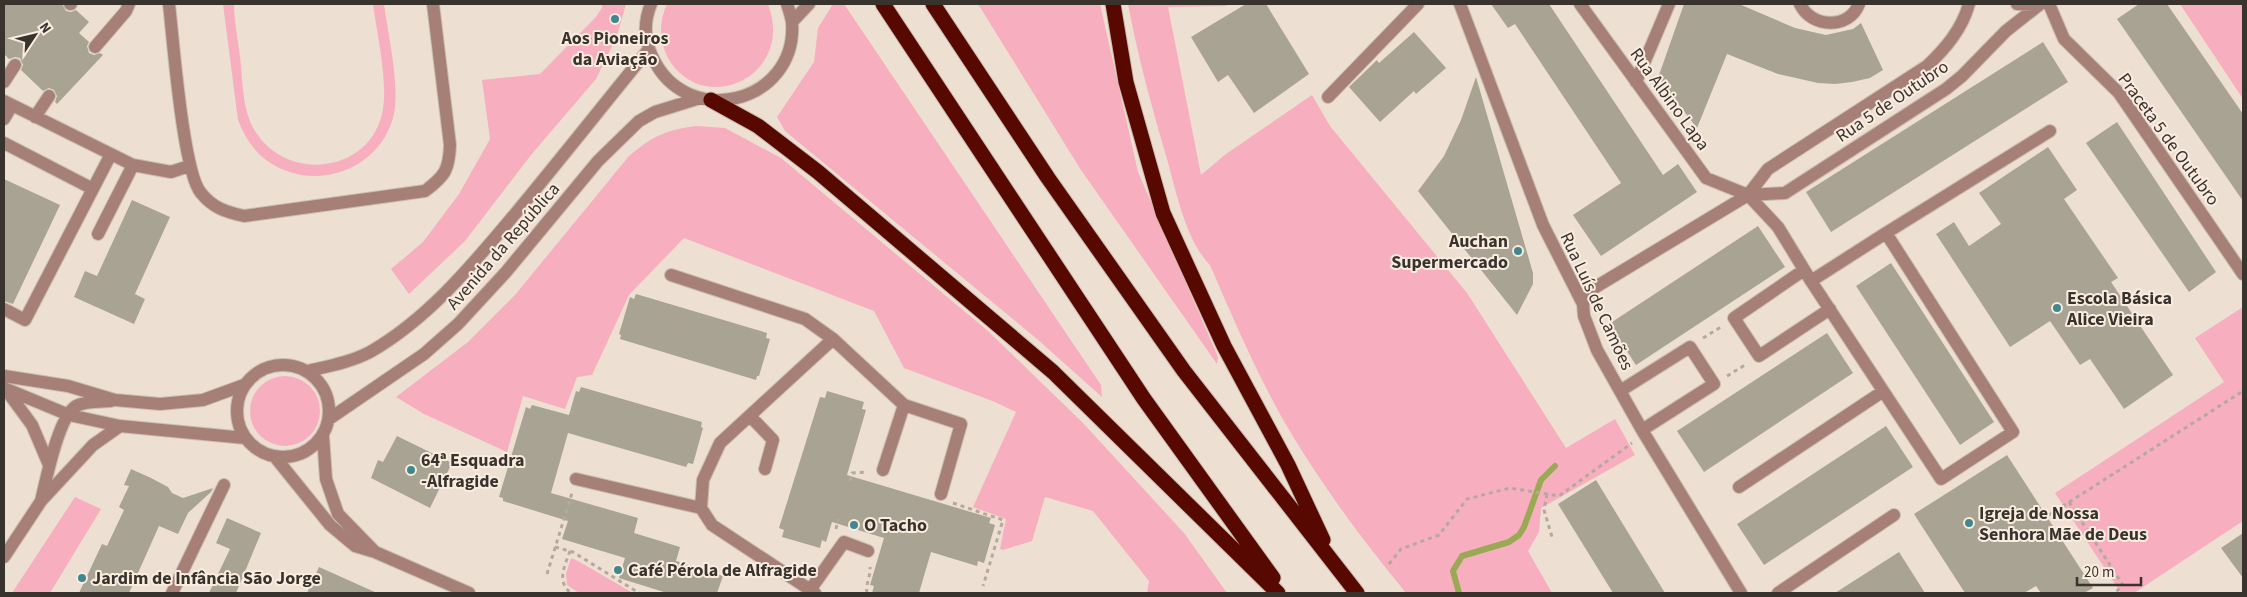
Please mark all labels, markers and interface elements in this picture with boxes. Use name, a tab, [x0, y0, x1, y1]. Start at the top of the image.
north arrow	[10, 10, 60, 60]
marker: Aos Pioneiros da Aviação	[609, 13, 621, 25]
text: N	[34, 19, 56, 38]
place label: Aos Pioneiros da Aviação	[561, 26, 668, 72]
street label: Rua Albino Lapa	[1624, 43, 1715, 156]
street label: Rua 5 de Outubro	[1831, 54, 1954, 148]
street label: Praceta 5 de Outubro	[2112, 68, 2225, 211]
street label: Avenida da República	[441, 177, 566, 315]
street label: Rua Luís de Camões	[1554, 228, 1639, 374]
place label: Auchan Supermercado	[1391, 229, 1508, 275]
marker: Auchan Supermercado	[1512, 245, 1524, 257]
place label: Escola Básica Alice Vieira	[2066, 286, 2172, 332]
marker: Escola Básica Alice Vieira	[2051, 302, 2063, 314]
place label: 64ª Esquadra -Alfragide	[421, 448, 524, 494]
marker: 64ª Esquadra -Alfragide	[405, 464, 417, 476]
place label: Igreja de Nossa Senhora Mãe de Deus	[1979, 501, 2147, 547]
place label: O Tacho	[864, 513, 927, 538]
marker: Igreja de Nossa Senhora Mãe de Deus	[1963, 517, 1975, 529]
marker: O Tacho	[848, 519, 860, 531]
scale bar	[2077, 554, 2141, 586]
place label: Café Pérola de Alfragide	[628, 558, 817, 583]
text: 20 m	[2084, 562, 2114, 583]
marker: Café Pérola de Alfragide	[612, 564, 624, 576]
place label: Jardim de Infância São Jorge	[92, 566, 321, 591]
marker: Jardim de Infância São Jorge	[76, 572, 88, 584]

